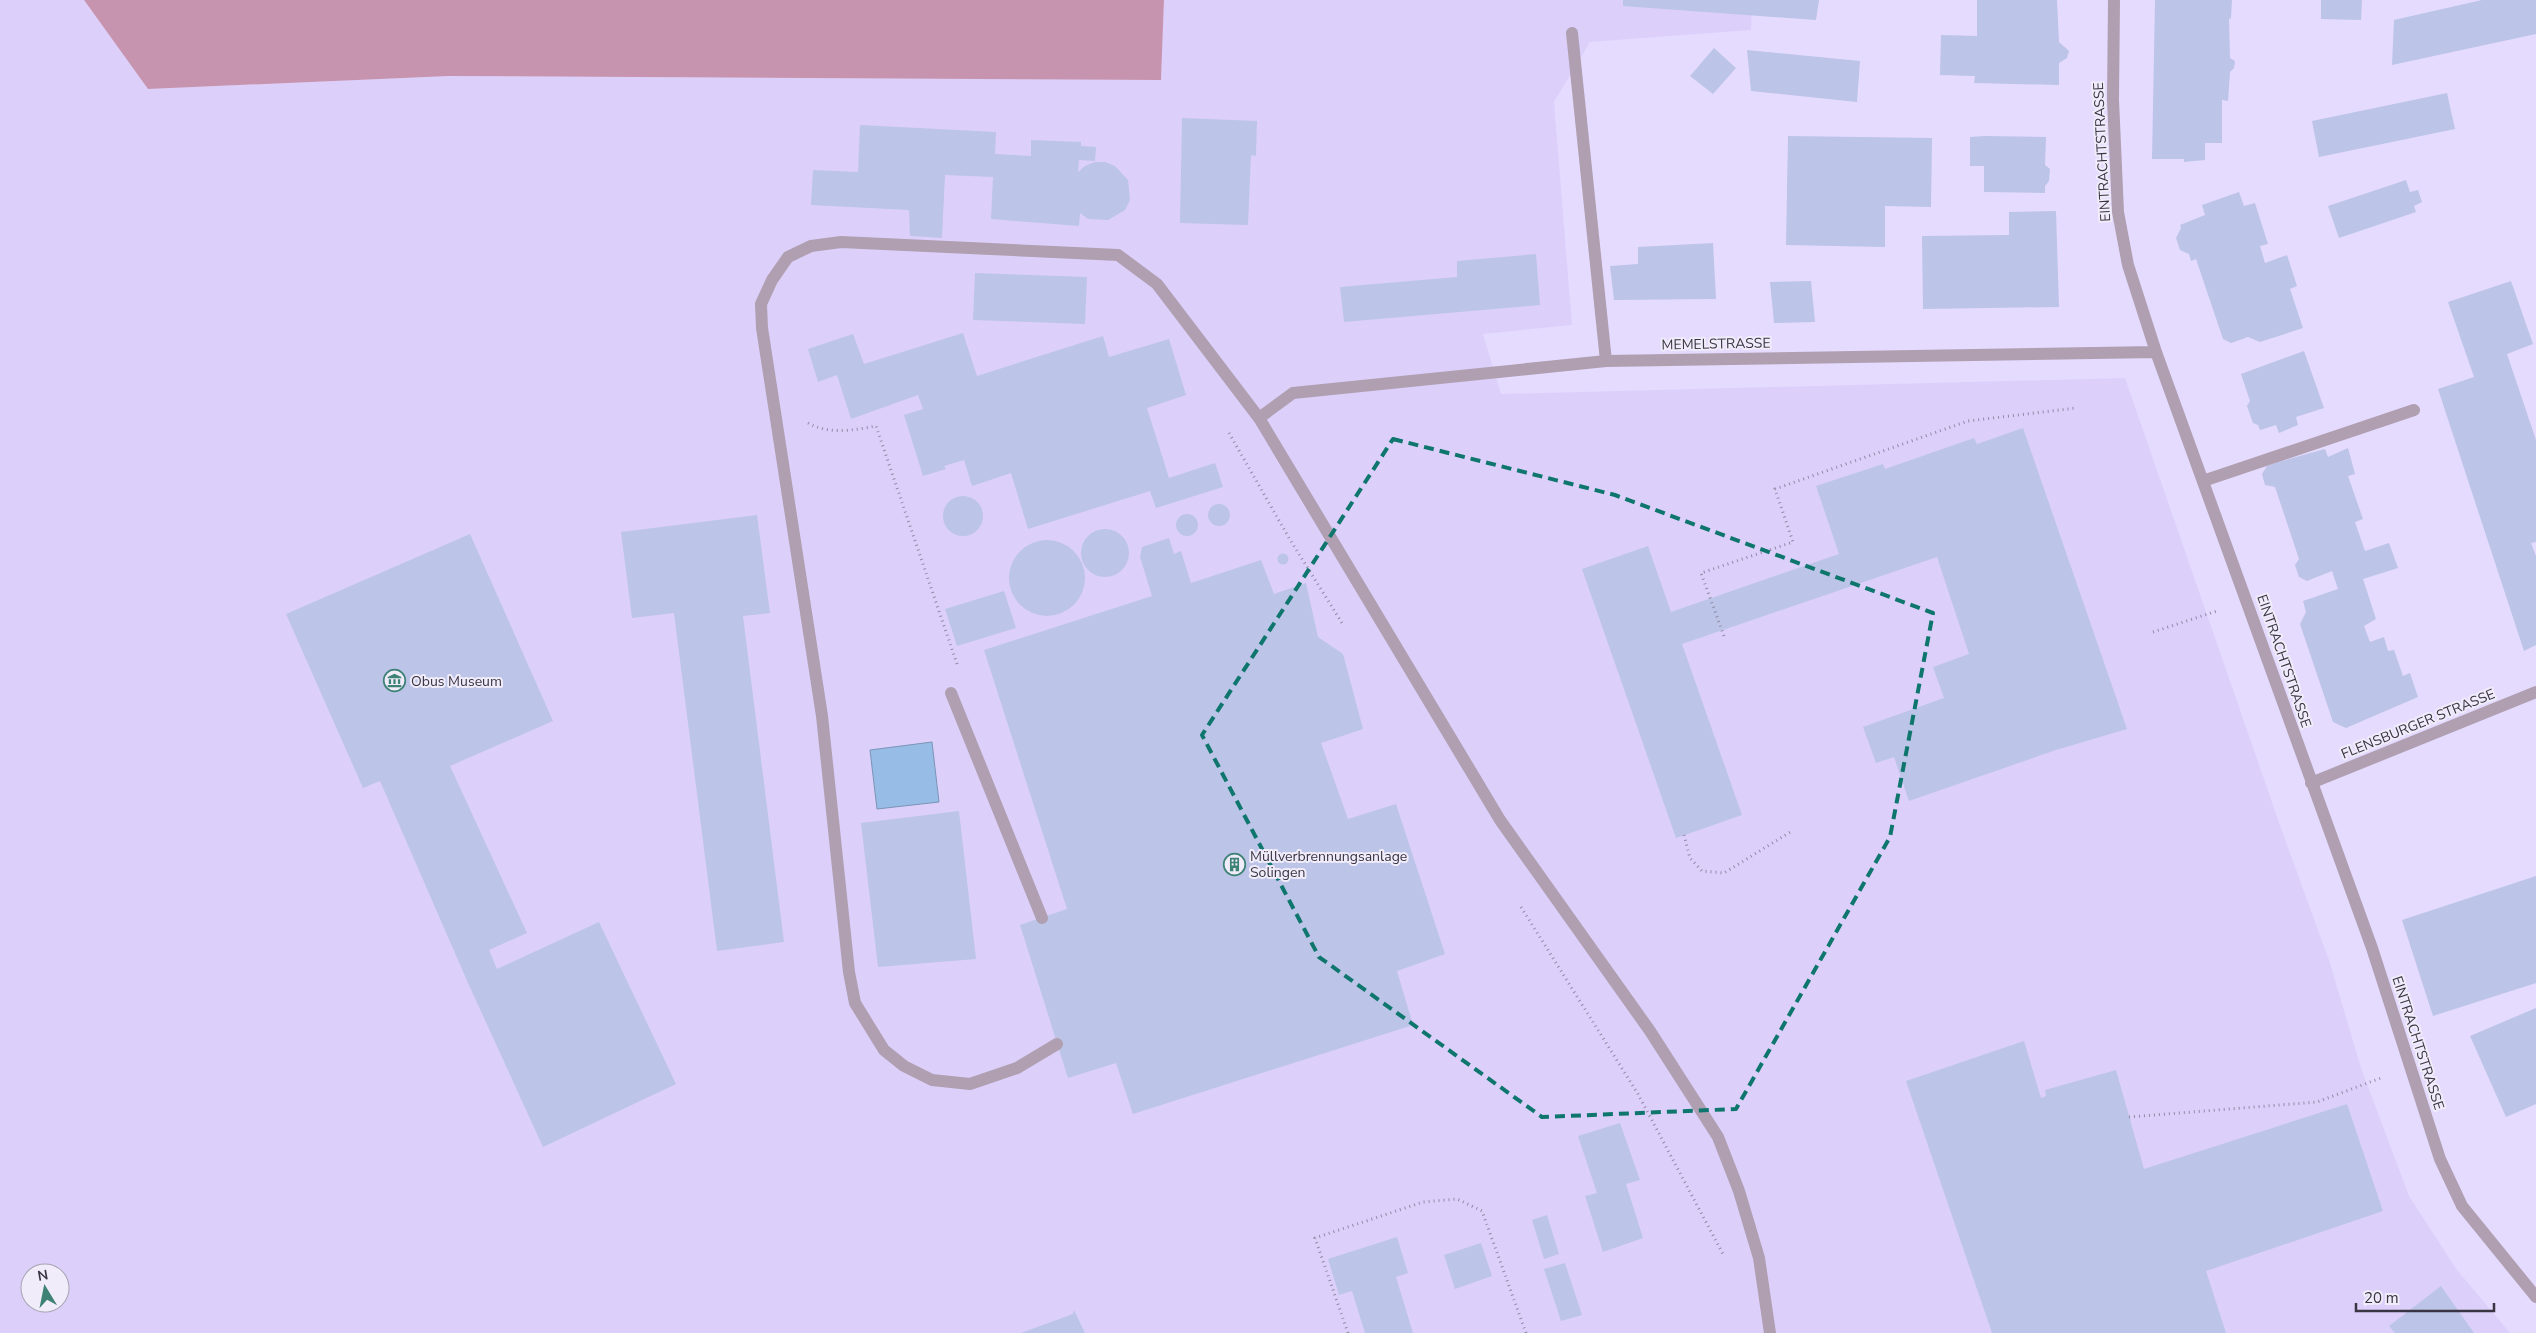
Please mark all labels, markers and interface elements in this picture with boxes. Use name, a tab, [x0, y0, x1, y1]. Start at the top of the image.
street label: EINTRACHTSTRASSE	[2089, 82, 2115, 222]
street label: MEMELSTRASSE	[1661, 334, 1771, 354]
street label: EINTRACHTSTRASSE	[2252, 592, 2316, 730]
museum icon: Obus Museum	[383, 669, 407, 693]
place label: Obus Museum	[411, 672, 502, 691]
street label: FLENSBURGER STRASSE	[2338, 684, 2498, 764]
place label: Müllverbrennungsanlage Solingen	[1250, 847, 1407, 882]
building icon: Müllverbrennungsanlage Solingen	[1222, 852, 1246, 876]
street label: EINTRACHTSTRASSE	[2387, 974, 2449, 1112]
north arrow	[20, 1263, 70, 1313]
text: N	[36, 1265, 50, 1286]
scale bar	[2356, 1280, 2494, 1312]
text: 20 m	[2364, 1288, 2399, 1308]

